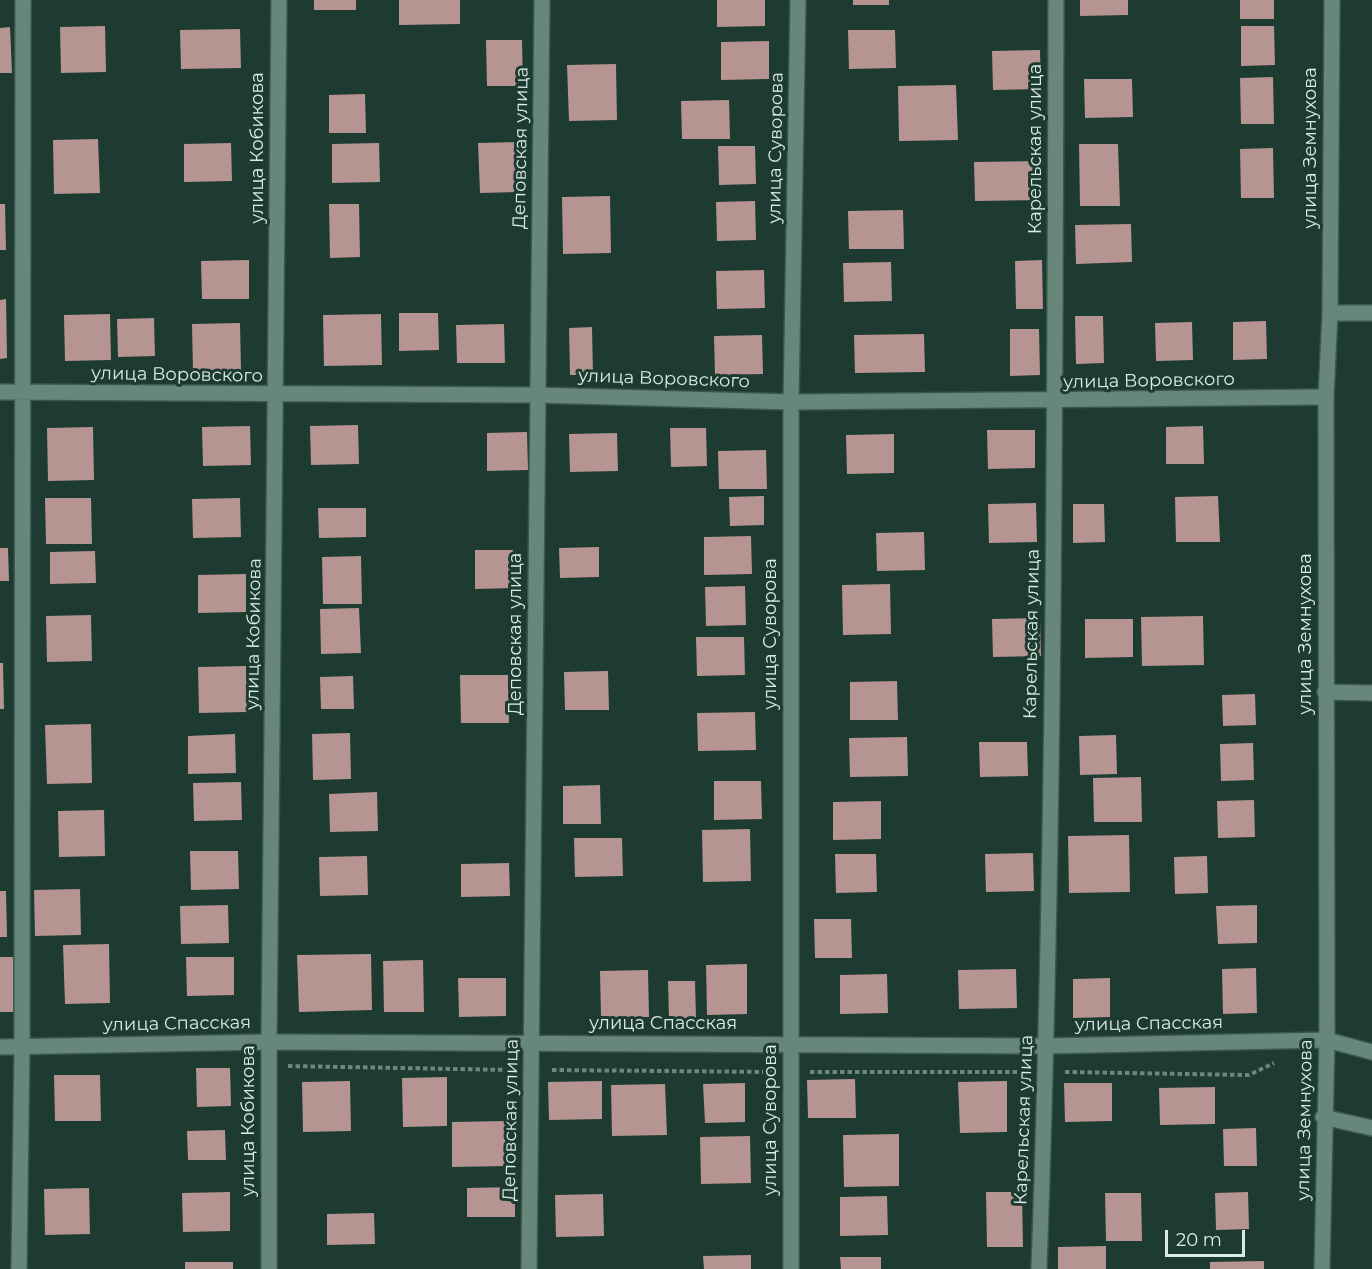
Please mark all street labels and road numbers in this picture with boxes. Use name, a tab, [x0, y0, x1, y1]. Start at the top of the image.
street label: Карельская улица	[1025, 64, 1047, 234]
street label: Деповская улица	[509, 67, 533, 229]
street label: улица Земнухова	[1300, 67, 1322, 229]
street label: улица Кобикова	[247, 72, 269, 224]
street label: улица Суворова	[764, 72, 788, 224]
street label: улица Воровского	[91, 363, 263, 387]
street label: улица Воровского	[578, 365, 750, 393]
street label: улица Воровского	[1063, 369, 1235, 393]
street label: Карельская улица	[1020, 549, 1044, 719]
street label: Деповская улица	[505, 553, 527, 715]
street label: улица Земнухова	[1295, 553, 1317, 715]
street label: улица Кобикова	[242, 558, 266, 710]
street label: улица Суворова	[760, 558, 782, 710]
street label: улица Спасская	[103, 1012, 251, 1036]
street label: улица Спасская	[1075, 1012, 1223, 1036]
street label: улица Спасская	[589, 1013, 737, 1035]
street label: Карельская улица	[1010, 1035, 1038, 1205]
street label: Деповская улица	[499, 1039, 523, 1201]
street label: улица Земнухова	[1293, 1039, 1317, 1201]
street label: улица Суворова	[760, 1044, 782, 1196]
street label: улица Кобикова	[238, 1045, 260, 1197]

